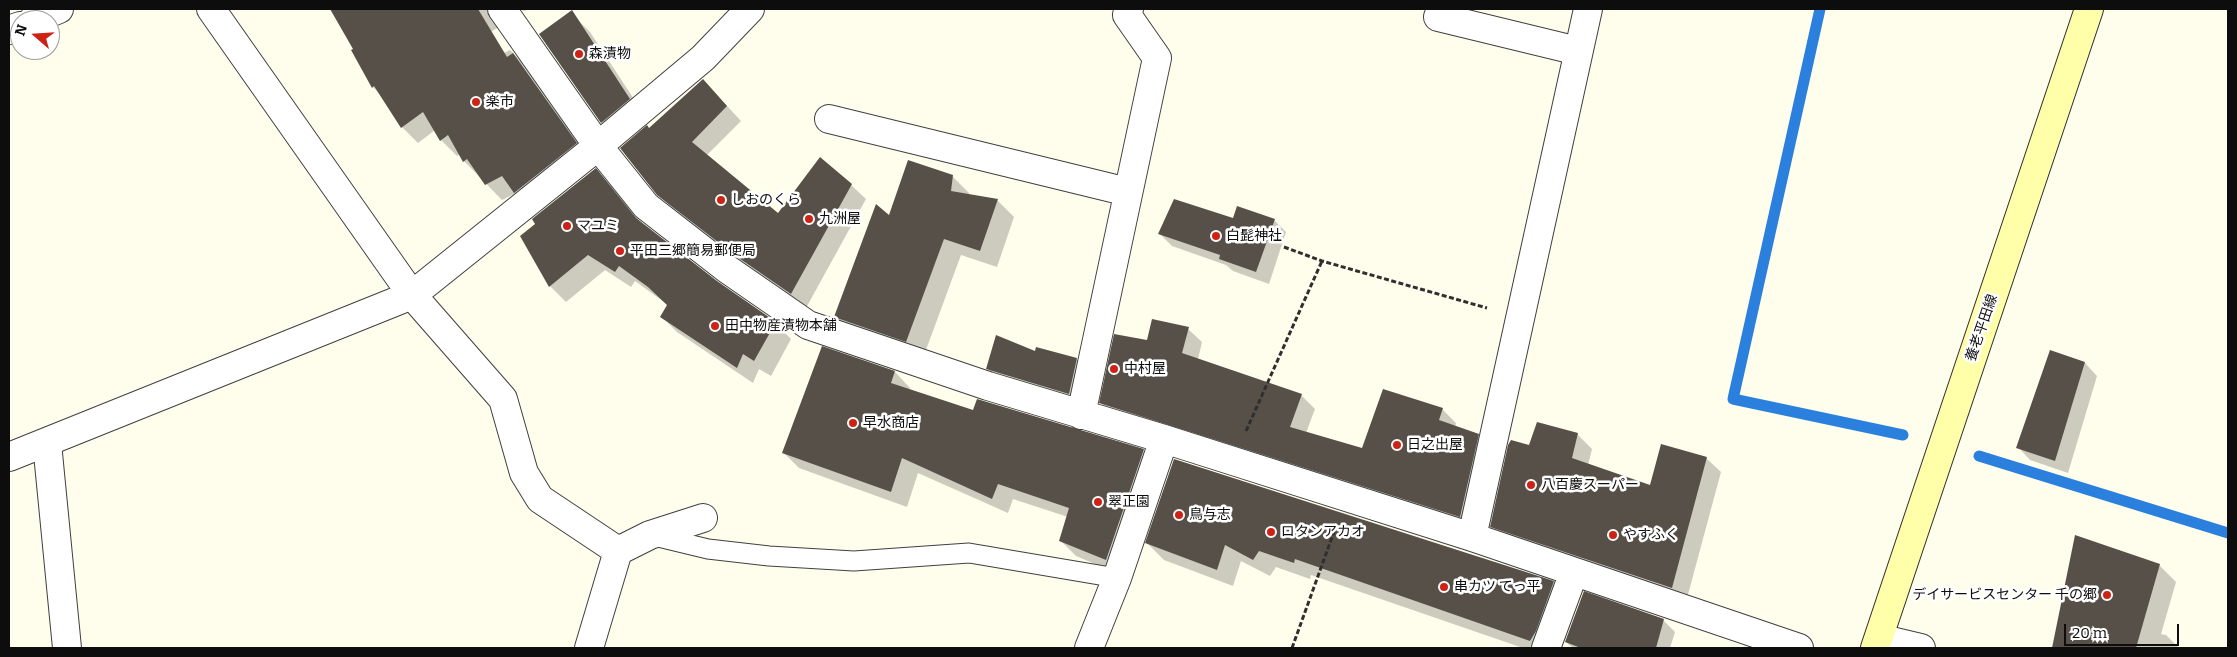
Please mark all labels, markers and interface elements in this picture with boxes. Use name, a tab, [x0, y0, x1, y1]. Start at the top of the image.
north arrow	[10, 10, 60, 60]
text: N	[11, 22, 31, 38]
place label: 森漬物	[589, 46, 631, 62]
marker: 森漬物	[573, 48, 585, 60]
place label: 楽市	[486, 94, 514, 110]
marker: 楽市	[470, 96, 482, 108]
place label: しおのくら	[731, 192, 801, 208]
marker: しおのくら	[715, 194, 727, 206]
place label: 九洲屋	[819, 211, 861, 227]
marker: 九洲屋	[803, 213, 815, 225]
place label: マユミ	[577, 218, 619, 234]
marker: マユミ	[561, 220, 573, 232]
place label: 白髭神社	[1226, 228, 1282, 244]
marker: 白髭神社	[1210, 230, 1222, 242]
place label: 平田三郷簡易郵便局	[630, 243, 756, 259]
marker: 平田三郷簡易郵便局	[614, 245, 626, 257]
street label: 養老平田線	[1963, 292, 2001, 364]
place label: 田中物産漬物本舗	[725, 318, 837, 334]
marker: 田中物産漬物本舗	[709, 320, 721, 332]
place label: 中村屋	[1124, 361, 1166, 377]
marker: 中村屋	[1108, 363, 1120, 375]
place label: 早水商店	[863, 415, 919, 431]
marker: 早水商店	[847, 417, 859, 429]
place label: 日之出屋	[1407, 437, 1463, 453]
marker: 日之出屋	[1391, 439, 1403, 451]
place label: 八百慶スーパー	[1541, 477, 1639, 493]
marker: 八百慶スーパー	[1525, 479, 1537, 491]
place label: 翠正園	[1108, 494, 1150, 510]
marker: 翠正園	[1092, 496, 1104, 508]
place label: 鳥与志	[1189, 507, 1231, 523]
marker: 鳥与志	[1173, 509, 1185, 521]
place label: ロタンアカオ	[1281, 524, 1365, 540]
marker: ロタンアカオ	[1265, 526, 1277, 538]
place label: やすふく	[1623, 527, 1679, 543]
marker: やすふく	[1607, 529, 1619, 541]
place label: 串カツ てっ平	[1454, 579, 1541, 595]
marker: 串カツ てっ平	[1438, 581, 1450, 593]
place label: デイサービスセンター 千の郷	[1912, 587, 2097, 603]
marker: デイサービスセンター 千の郷	[2101, 589, 2113, 601]
scale bar	[2067, 614, 2182, 646]
text: 20 m	[2072, 624, 2107, 642]

